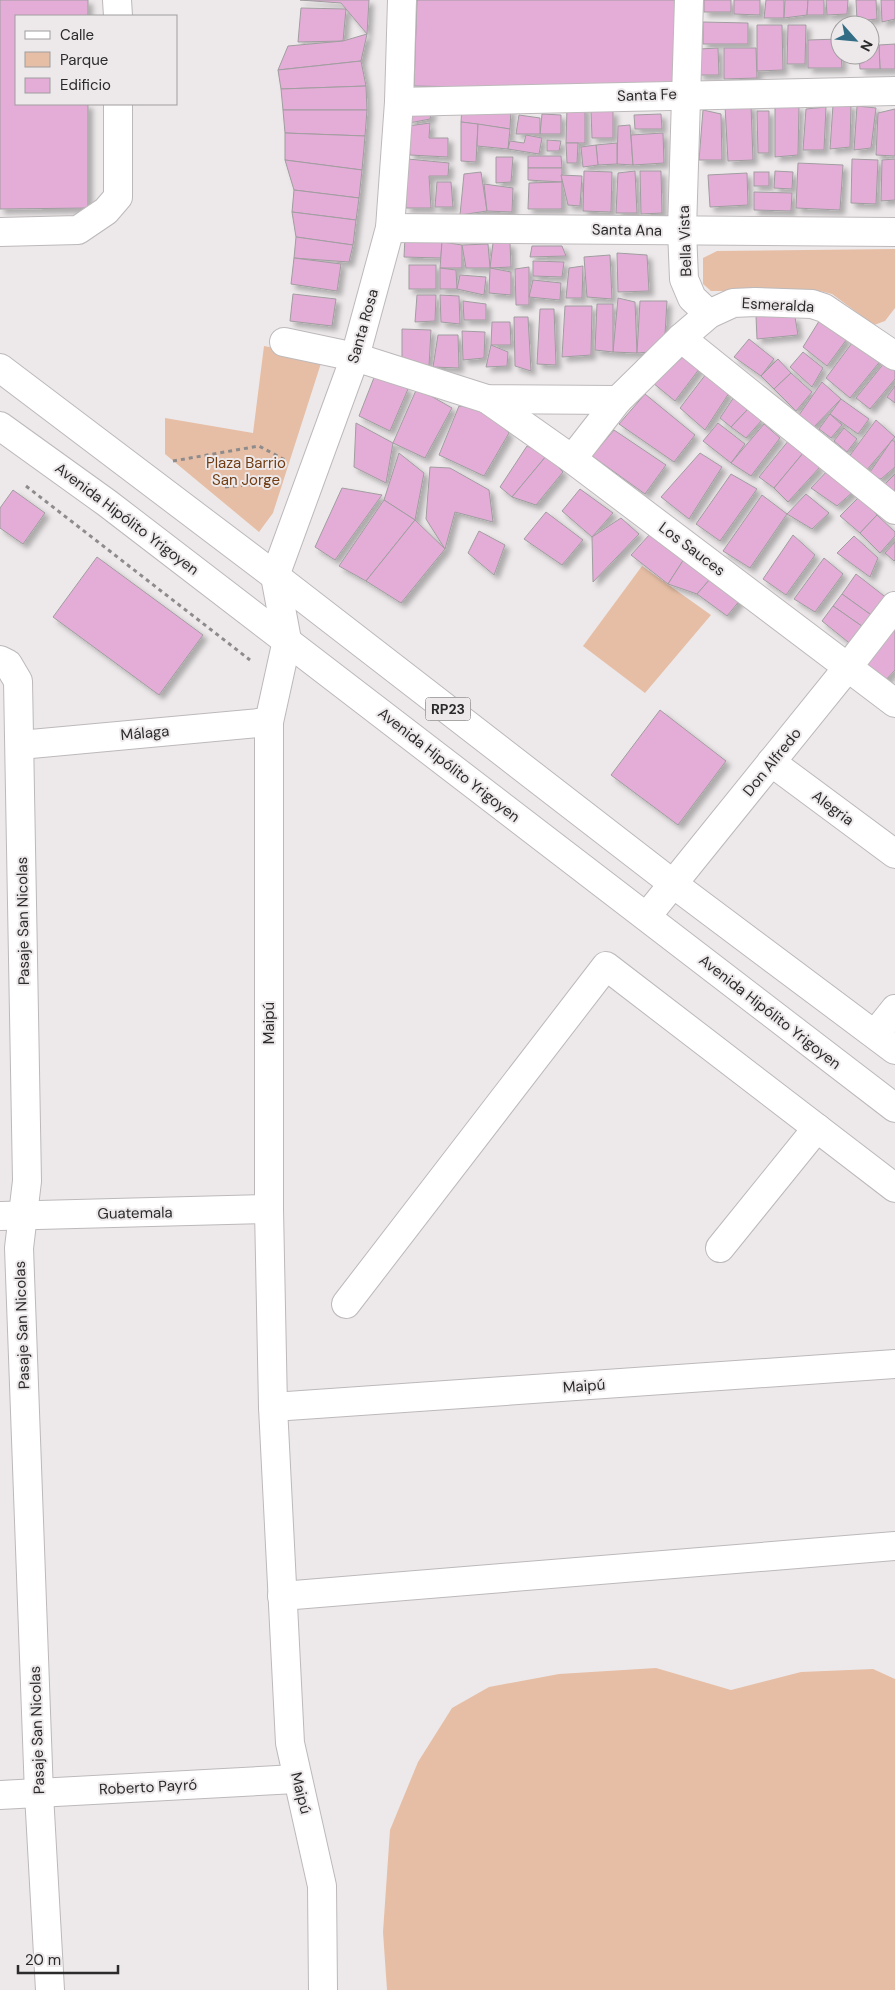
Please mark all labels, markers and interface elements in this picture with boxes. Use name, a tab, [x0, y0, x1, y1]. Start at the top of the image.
legend	[15, 15, 178, 105]
north arrow	[830, 15, 880, 65]
text: Calle	[60, 25, 94, 45]
text: N	[856, 37, 877, 55]
text: Parque	[60, 50, 108, 70]
text: Edificio	[60, 75, 111, 95]
street label: Santa Fe	[617, 84, 677, 106]
street label: Bella Vista	[674, 205, 696, 277]
street label: Santa Ana	[592, 219, 662, 241]
street label: Santa Rosa	[343, 286, 383, 366]
street label: Esmeralda	[741, 293, 815, 317]
park label: Plaza Barrio San Jorge	[206, 453, 286, 490]
street label: Avenida Hipólito Yrigoyen	[51, 458, 203, 580]
street label: Los Sauces	[655, 518, 729, 580]
road number: RP23	[426, 698, 470, 721]
street label: Avenida Hipólito Yrigoyen	[374, 703, 524, 827]
street label: Málaga	[120, 721, 170, 745]
street label: Don Alfredo	[738, 724, 806, 800]
street label: Alegria	[808, 786, 858, 830]
street label: Pasaje San Nicolas	[12, 857, 34, 985]
street label: Avenida Hipólito Yrigoyen	[695, 950, 845, 1074]
street label: Maipú	[259, 1002, 279, 1044]
street label: Guatemala	[97, 1202, 173, 1224]
street label: Pasaje San Nicolas	[10, 1261, 34, 1389]
street label: Maipú	[562, 1375, 606, 1397]
street label: Pasaje San Nicolas	[25, 1666, 49, 1794]
street label: Maipú	[286, 1770, 316, 1816]
street label: Roberto Payró	[98, 1774, 198, 1800]
scale bar	[18, 1942, 118, 1974]
text: 20 m	[25, 1950, 61, 1970]

